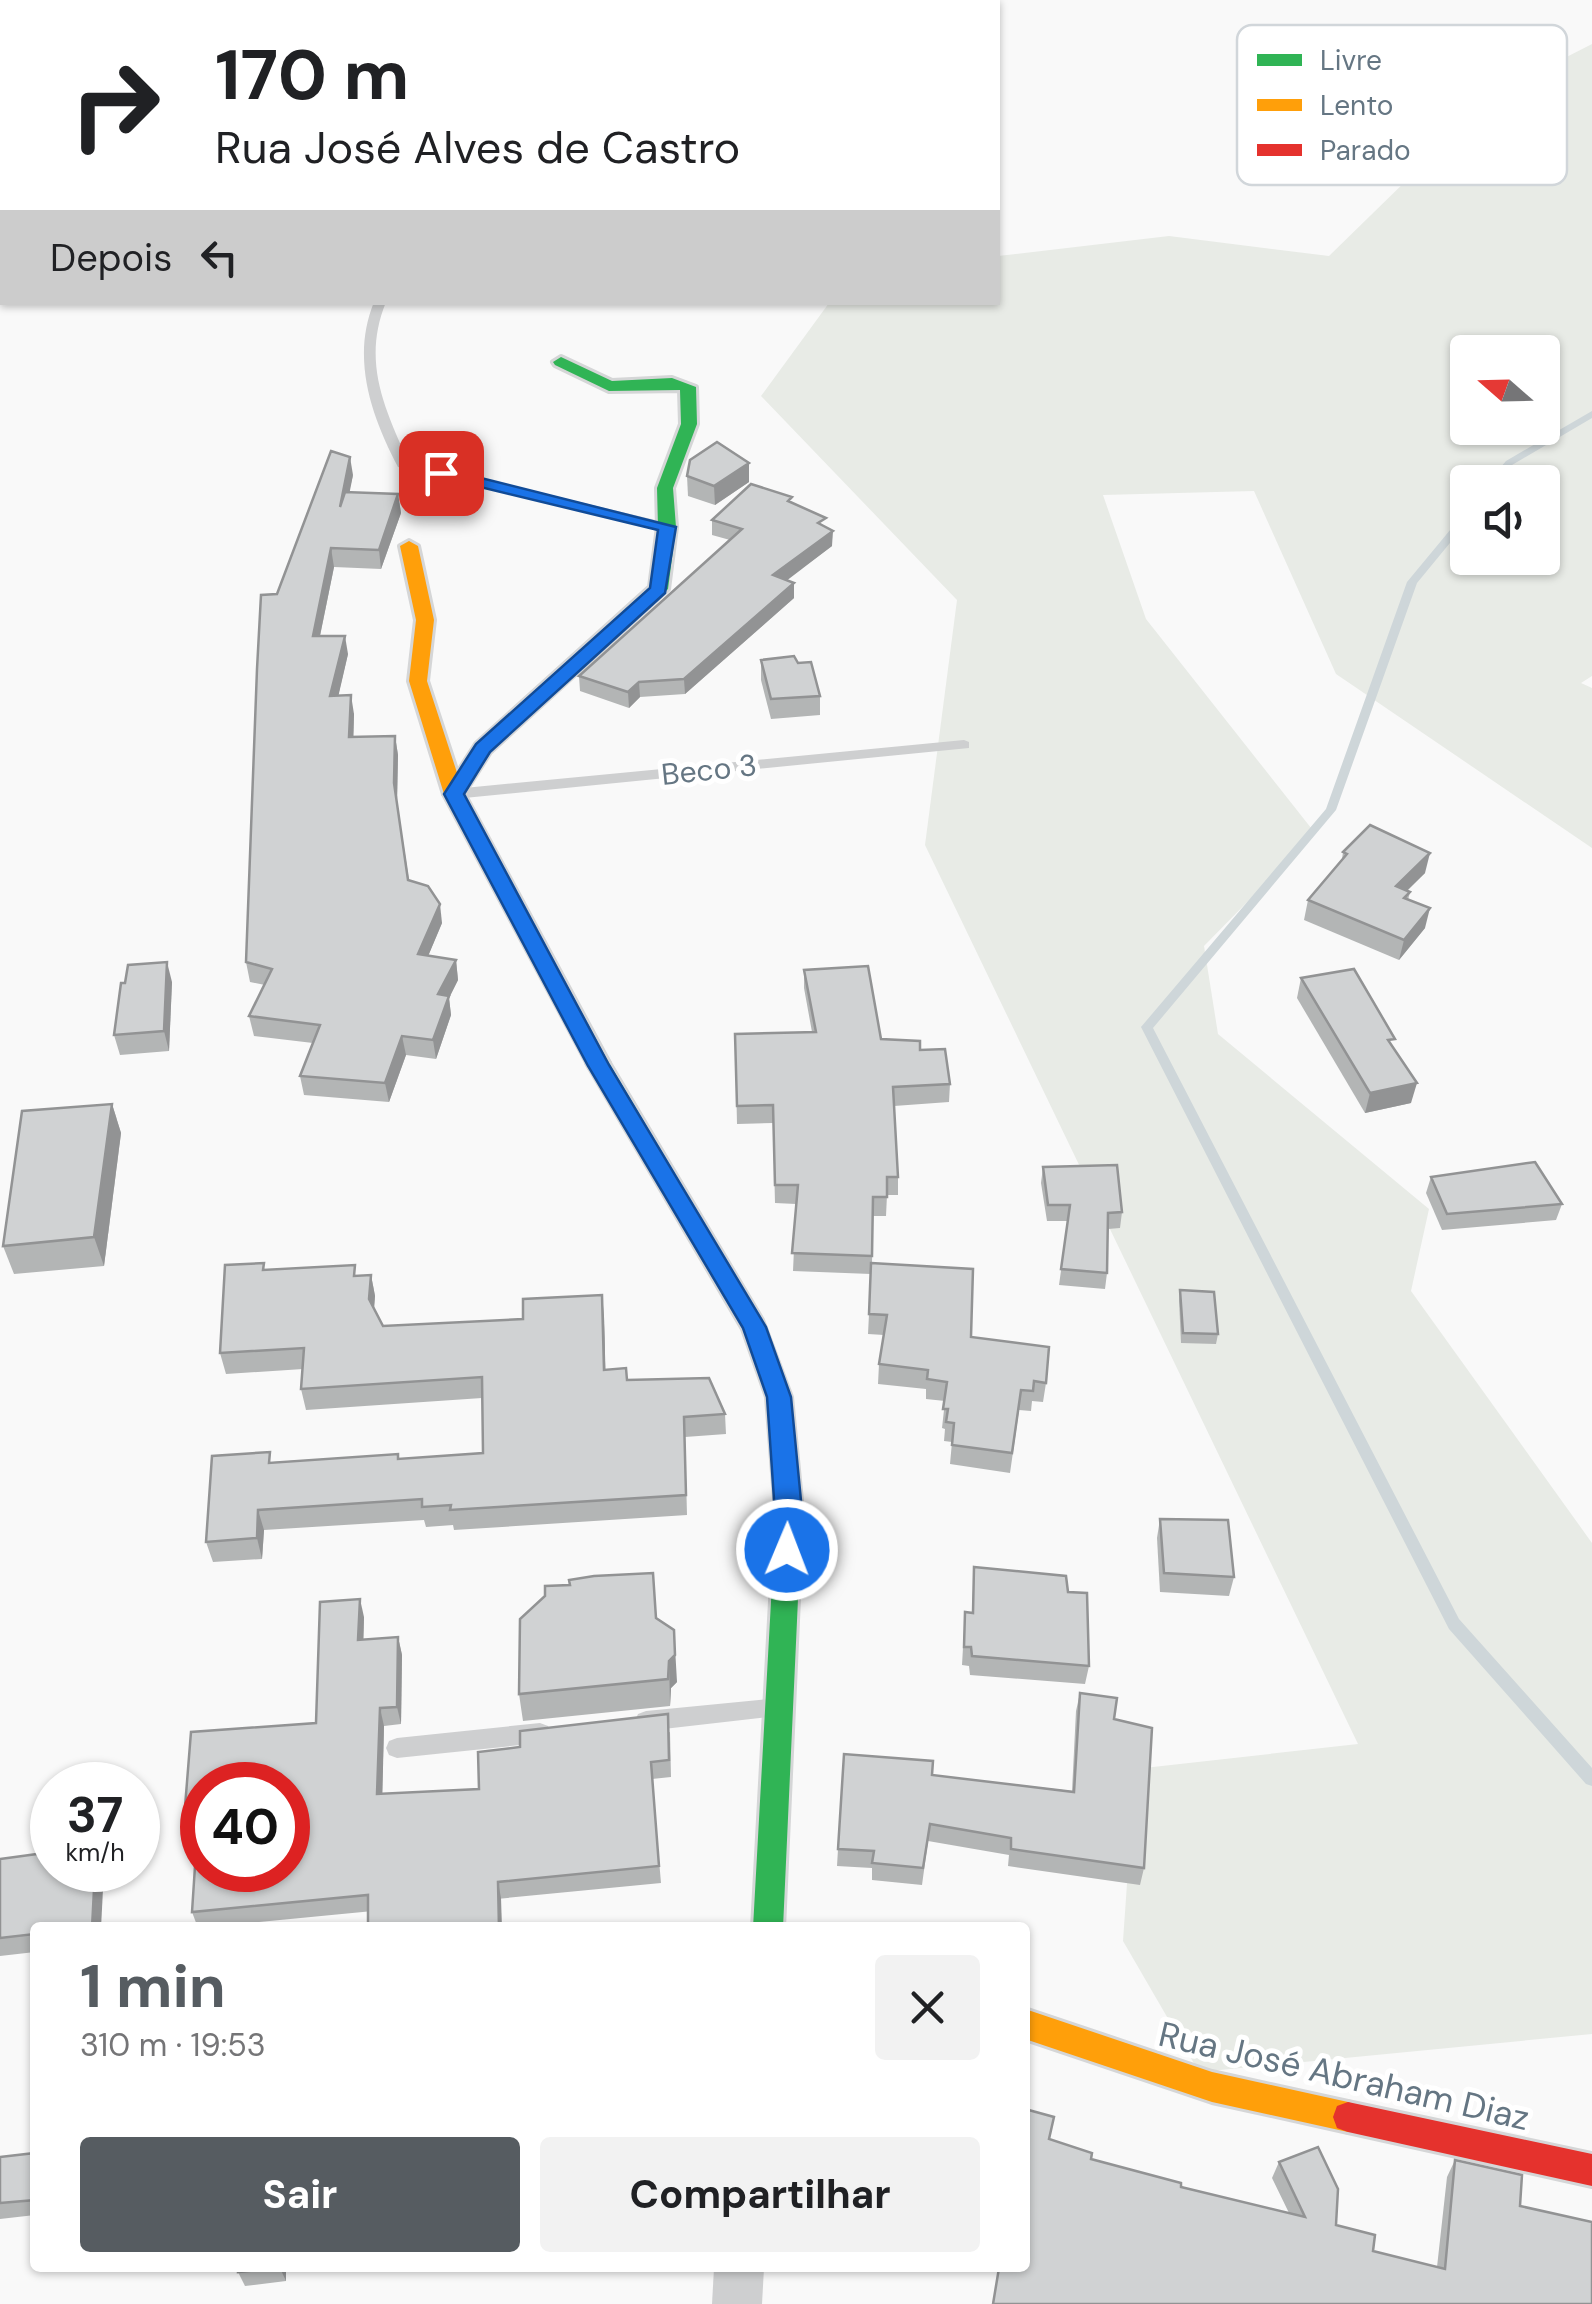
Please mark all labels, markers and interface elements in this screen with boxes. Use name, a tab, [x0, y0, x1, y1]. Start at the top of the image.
legend	[1237, 25, 1567, 185]
text: 170 m	[215, 30, 409, 121]
icon: right	[50, 40, 180, 170]
text: Livre	[1320, 42, 1382, 79]
text: Lento	[1320, 87, 1393, 124]
text: Rua José Alves de Castro	[215, 118, 740, 177]
text: Parado	[1320, 132, 1411, 169]
icon: left	[192, 230, 247, 285]
text: Depois	[50, 233, 172, 283]
north arrow	[1450, 335, 1560, 445]
map controls	[1450, 335, 1560, 575]
pin	[399, 431, 484, 516]
icon: arrive	[414, 446, 469, 501]
button: sound	[1450, 465, 1560, 575]
street label: Beco 3	[659, 745, 759, 794]
position arrow	[735, 1498, 839, 1602]
speed limit sign: 40	[180, 1762, 310, 1892]
text: 37	[67, 1782, 123, 1848]
text: km/h	[65, 1836, 125, 1869]
text: 1 min	[80, 1947, 226, 2026]
button: close	[875, 1955, 980, 2060]
street label: Rua José Abraham Diaz	[1154, 2011, 1534, 2141]
text: 310 m · 19:53	[80, 2024, 266, 2066]
button: Sair	[80, 2137, 520, 2252]
button: Compartilhar	[540, 2137, 980, 2252]

